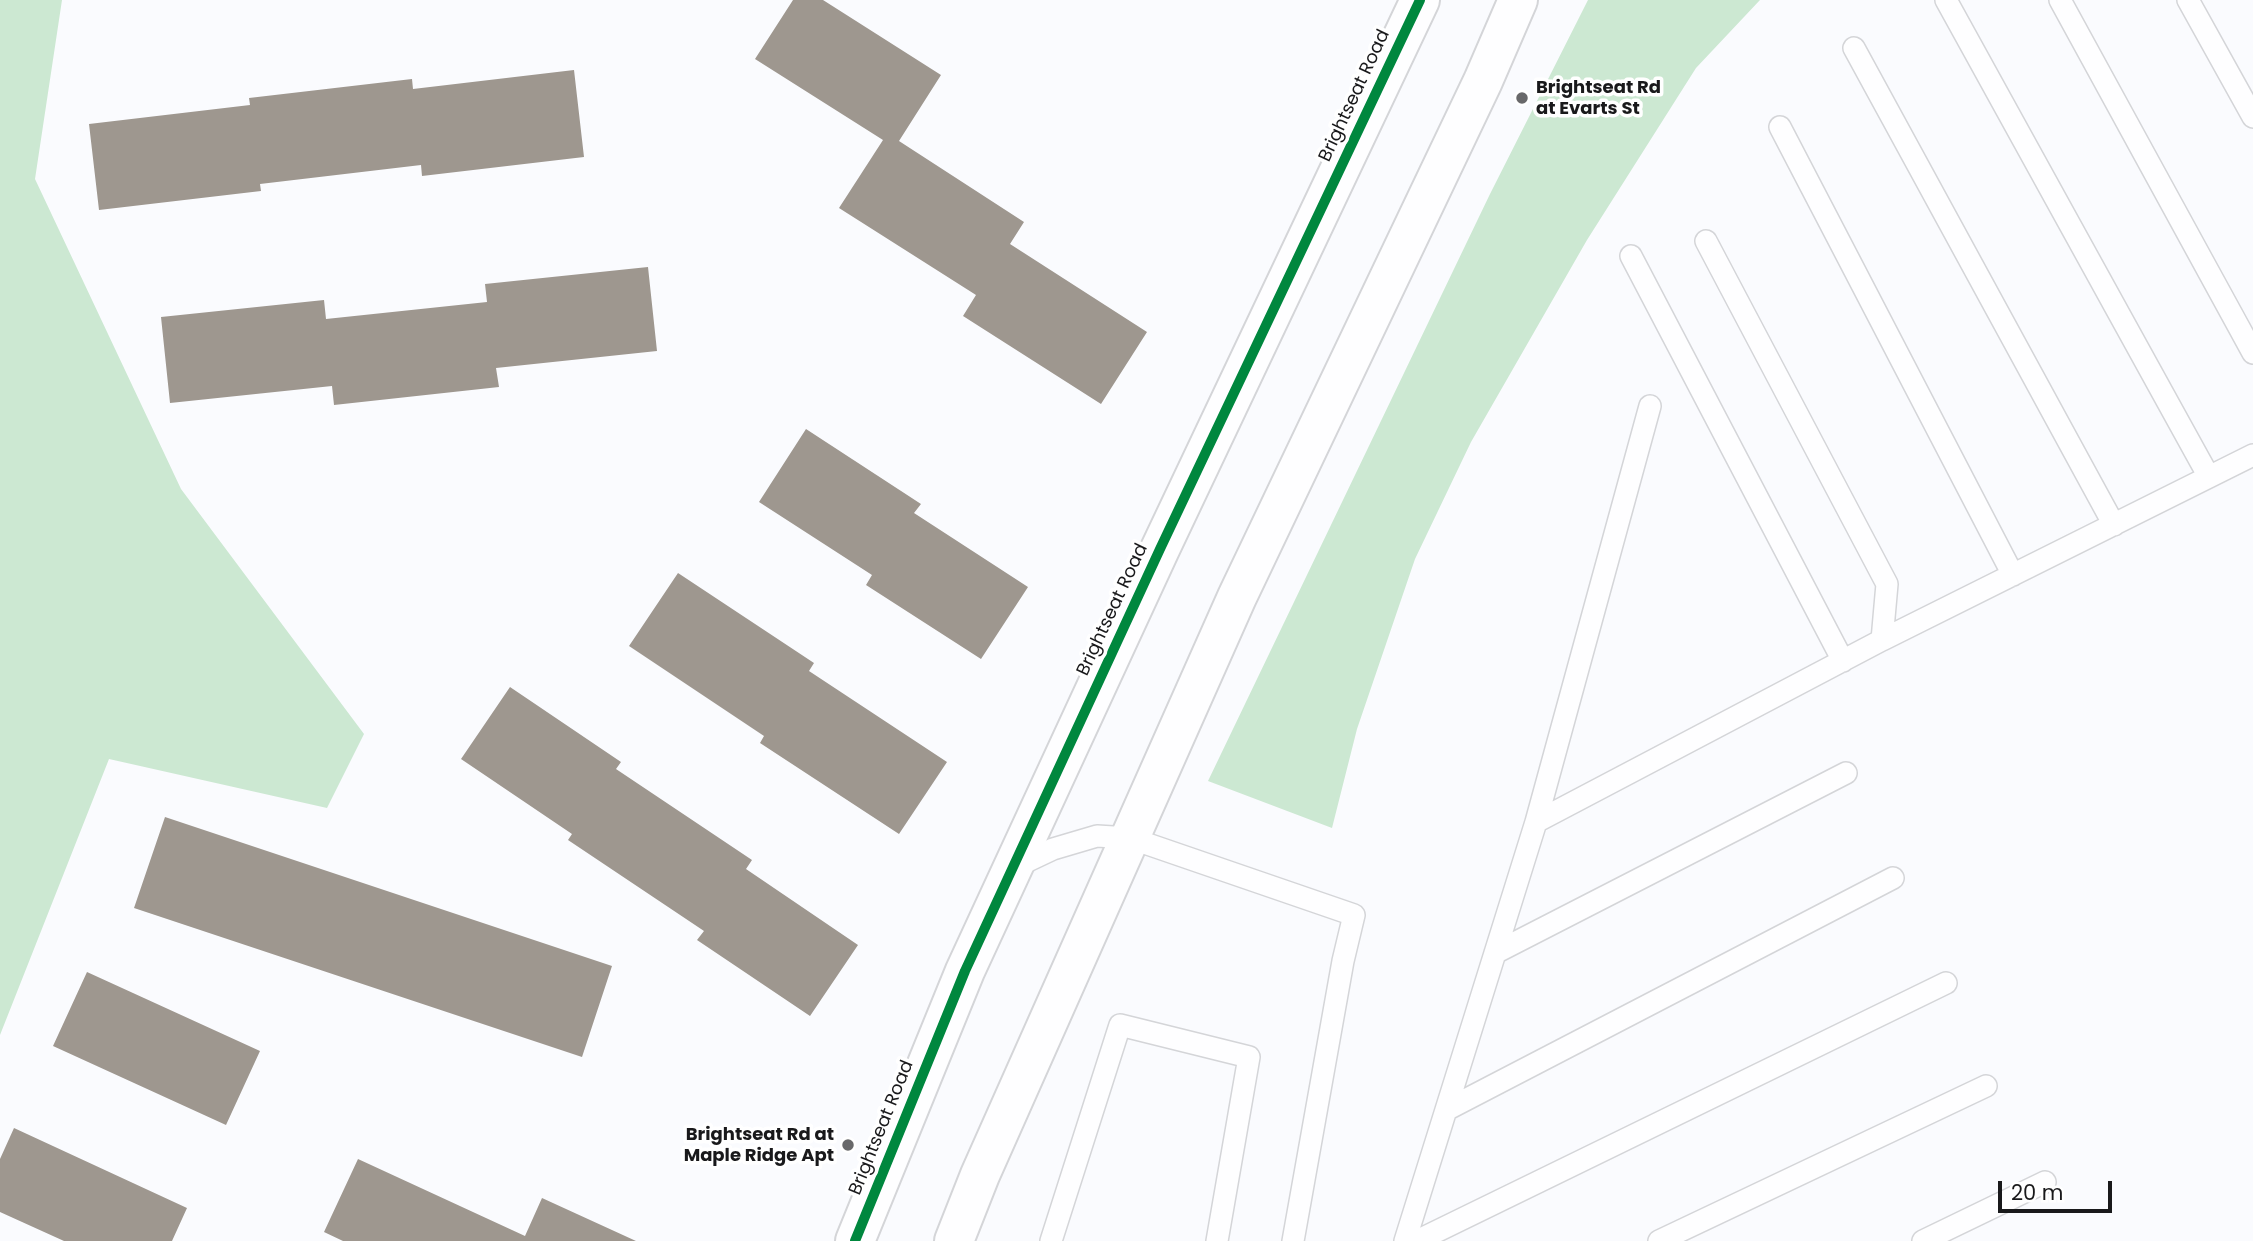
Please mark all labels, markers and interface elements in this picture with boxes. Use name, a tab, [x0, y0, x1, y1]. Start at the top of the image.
street label: Brightseat Road	[1315, 26, 1395, 166]
place label: Brightseat Rd at Evarts St	[1536, 77, 1661, 119]
marker: Brightseat Rd at Evarts St	[1514, 90, 1530, 106]
street label: Brightseat Road	[1073, 540, 1153, 680]
street label: Brightseat Road	[845, 1058, 919, 1198]
place label: Brightseat Rd at Maple Ridge Apt	[684, 1124, 834, 1166]
marker: Brightseat Rd at Maple Ridge Apt	[840, 1137, 856, 1153]
scale bar	[2001, 1168, 2115, 1212]
text: 20 m	[2011, 1178, 2064, 1207]

